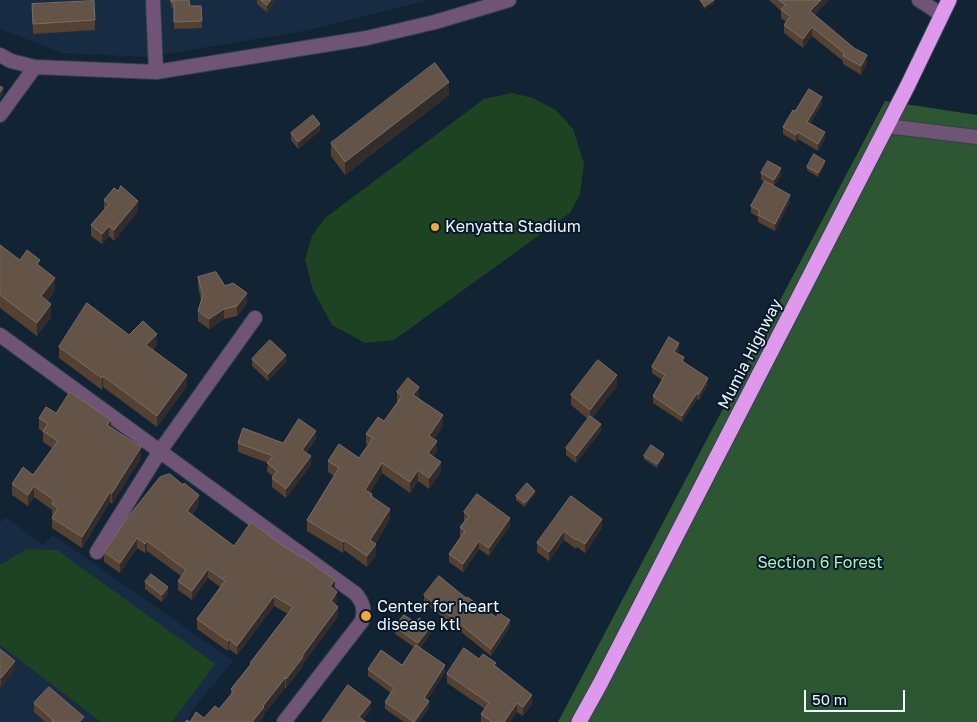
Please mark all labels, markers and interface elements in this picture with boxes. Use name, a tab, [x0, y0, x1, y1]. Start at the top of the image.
place label: Kenyatta Stadium	[445, 217, 581, 237]
marker: Kenyatta Stadium	[429, 221, 441, 233]
street label: Mumia Highway	[714, 296, 786, 412]
park label: Section 6 Forest	[757, 553, 883, 573]
place label: Center for heart disease ktl	[377, 597, 499, 635]
marker: Center for heart disease ktl	[359, 609, 373, 623]
scale bar	[807, 680, 908, 712]
text: 50 m	[812, 690, 847, 708]

